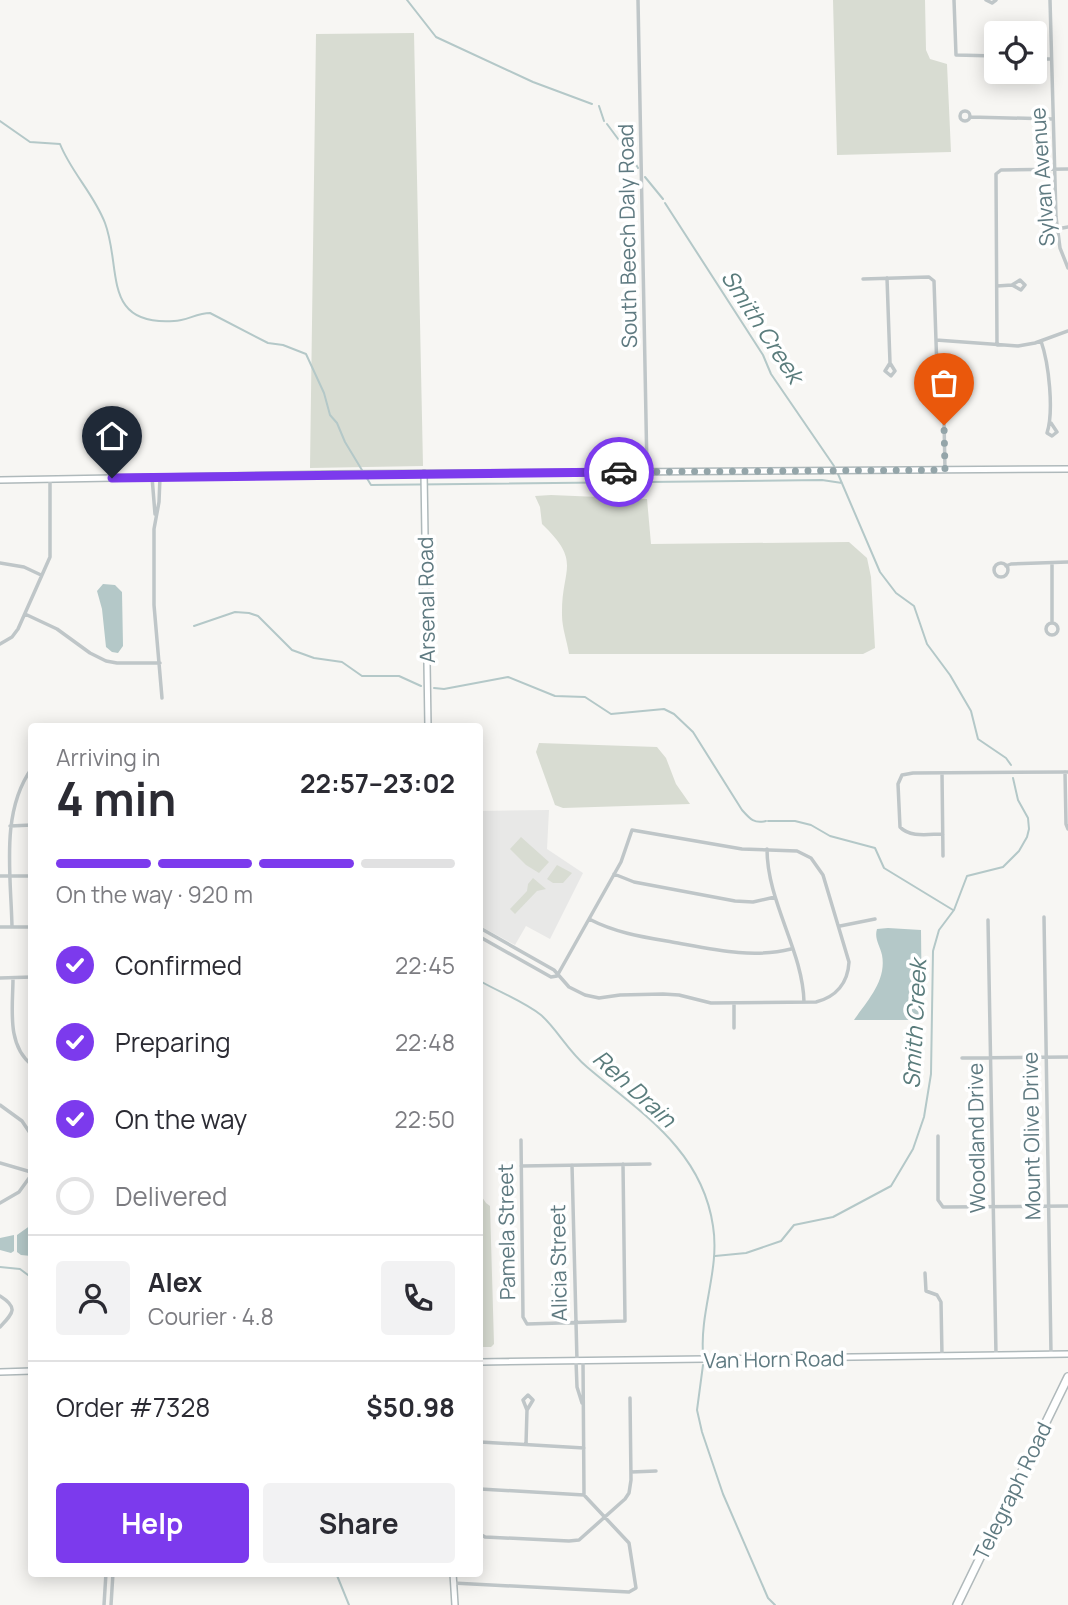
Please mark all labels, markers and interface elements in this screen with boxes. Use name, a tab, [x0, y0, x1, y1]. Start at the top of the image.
map controls	[984, 21, 1047, 84]
button: locate	[984, 21, 1047, 84]
street label: Sylvan Avenue	[1023, 107, 1061, 247]
street label: South Beech Daly Road	[611, 124, 643, 348]
water label: Smith Creek	[714, 263, 814, 392]
pin	[914, 353, 974, 425]
icon: bag	[925, 364, 963, 402]
pin	[82, 406, 142, 478]
icon: home	[93, 417, 131, 455]
courier	[584, 437, 654, 507]
icon: car	[600, 453, 638, 491]
street label: Arsenal Road	[411, 537, 441, 663]
text: Arriving in	[56, 741, 161, 773]
text: 22:57–23:02	[300, 765, 455, 801]
text: 4 min	[56, 767, 176, 830]
text: On the way · 920 m	[56, 878, 253, 910]
icon: check	[56, 946, 94, 984]
text: Confirmed	[115, 947, 242, 983]
text: 22:45	[395, 949, 455, 981]
water label: Smith Creek	[895, 955, 934, 1089]
icon: check	[56, 1023, 94, 1061]
text: Preparing	[115, 1024, 231, 1060]
text: 22:48	[395, 1026, 455, 1058]
water label: Reh Drain	[587, 1042, 684, 1135]
street label: Mount Olive Drive	[1016, 1052, 1046, 1220]
street label: Woodland Drive	[961, 1063, 991, 1213]
icon: check	[56, 1100, 94, 1138]
text: On the way	[115, 1101, 247, 1137]
text: 22:50	[395, 1103, 455, 1135]
street label: Pamela Street	[491, 1164, 521, 1300]
text: Delivered	[115, 1178, 227, 1214]
street label: Alicia Street	[543, 1204, 573, 1322]
button: person	[56, 1261, 130, 1335]
button: phone	[381, 1261, 455, 1335]
text: Alex	[148, 1264, 202, 1300]
text: Courier · 4.8	[148, 1300, 274, 1332]
street label: Van Horn Road	[703, 1344, 845, 1374]
text: Order #7328	[56, 1389, 210, 1425]
text: $50.98	[366, 1389, 455, 1425]
street label: Telegraph Road	[966, 1417, 1058, 1565]
button: Help	[56, 1483, 249, 1563]
button: Share	[263, 1483, 455, 1563]

